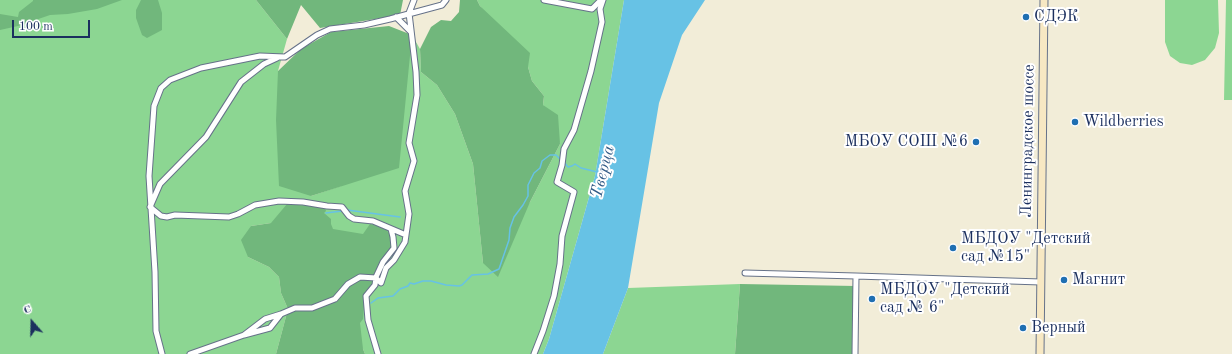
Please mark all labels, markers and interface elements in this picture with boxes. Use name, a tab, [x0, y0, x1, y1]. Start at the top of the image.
place label: СДЭК	[1034, 7, 1078, 27]
scale bar	[14, 12, 92, 38]
marker: СДЭК	[1021, 12, 1031, 22]
text: 100 m	[19, 21, 53, 33]
street label: Ленинградское шоссе	[1017, 64, 1039, 218]
place label: Wildberries	[1083, 112, 1164, 132]
marker: Wildberries	[1070, 117, 1080, 127]
place label: МБОУ СОШ №6	[845, 132, 968, 152]
marker: МБОУ СОШ №6	[971, 137, 981, 147]
water label: Тверца	[587, 143, 619, 201]
place label: МБДОУ "Детский сад №15"	[961, 229, 1091, 267]
marker: МБДОУ "Детский сад №15"	[948, 243, 958, 253]
place label: Магнит	[1072, 270, 1125, 290]
marker: Магнит	[1059, 275, 1069, 285]
place label: МБДОУ "Детский сад № 6"	[880, 280, 1010, 318]
marker: МБДОУ "Детский сад № 6"	[867, 294, 877, 304]
north arrow	[12, 302, 52, 342]
text: С	[22, 304, 33, 317]
place label: Верный	[1031, 318, 1086, 338]
marker: Верный	[1018, 323, 1028, 333]

